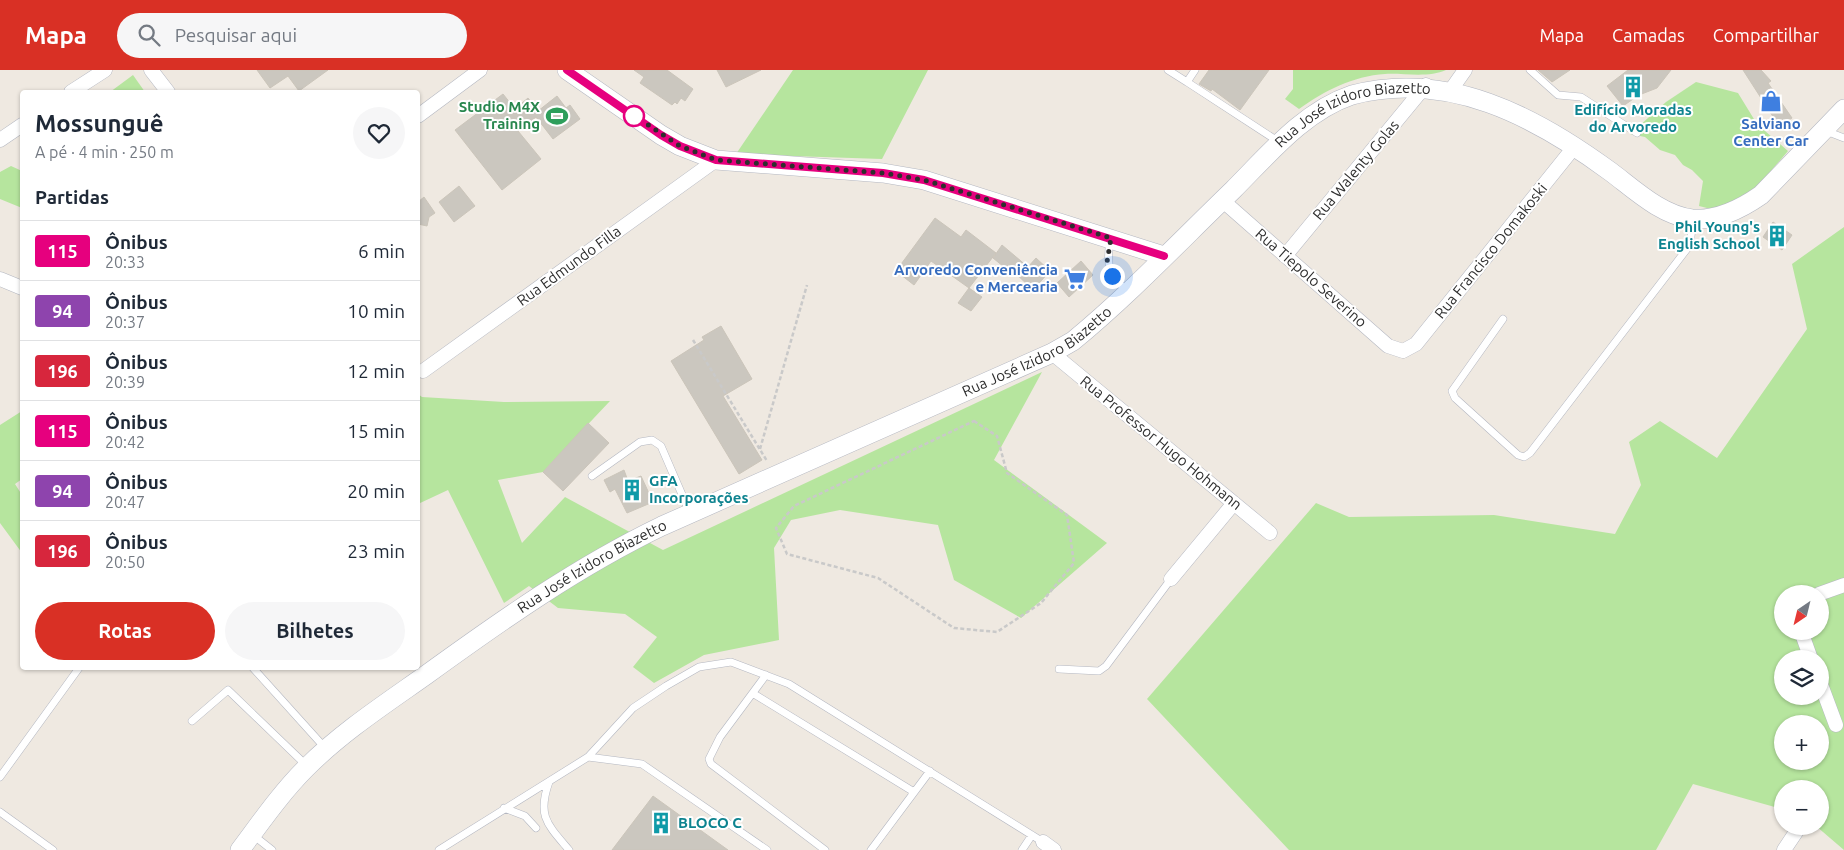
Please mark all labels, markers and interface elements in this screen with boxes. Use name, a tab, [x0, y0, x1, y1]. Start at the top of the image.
search box	[117, 13, 467, 58]
icon: search	[135, 21, 163, 49]
text: Mapa	[25, 22, 87, 49]
text: Pesquisar aqui	[175, 24, 297, 46]
text: Mapa	[1539, 25, 1584, 45]
text: Camadas	[1612, 25, 1685, 45]
text: Compartilhar	[1713, 25, 1819, 45]
building icon: Edifício Moradas do Arvoredo	[1620, 74, 1646, 100]
street label: Rua José Izidoro Biazetto	[1271, 79, 1432, 151]
shop icon: Salviano Center Car	[1758, 88, 1784, 114]
place label: Studio M4X Training	[459, 98, 540, 132]
place label: Edifício Moradas do Arvoredo	[1574, 101, 1692, 135]
sports icon: Studio M4X Training	[544, 103, 570, 129]
unlabelled marker	[623, 105, 645, 127]
button: heart	[353, 107, 405, 159]
text: Mossunguê	[35, 110, 164, 137]
place label: Salviano Center Car	[1733, 115, 1810, 149]
street label: Rua Walenty Golas	[1309, 116, 1402, 223]
text: A pé · 4 min · 250 m	[35, 143, 174, 161]
street label: Rua Francisco Domakoski	[1431, 180, 1550, 322]
text: Partidas	[35, 186, 109, 208]
place label: Phil Young's English School	[1658, 218, 1760, 252]
street label: Rua Edmundo Filla	[513, 222, 624, 309]
building icon: Phil Young's English School	[1764, 223, 1790, 249]
street label: Rua Tiepolo Severino	[1252, 225, 1370, 331]
text: Ônibus	[105, 231, 168, 253]
text: 6 min	[358, 240, 405, 262]
text: 115	[47, 241, 78, 261]
text: 20:33	[105, 253, 145, 271]
place label: Arvoredo Conveniência e Mercearia	[894, 261, 1058, 295]
your location	[1100, 264, 1125, 289]
supermarket icon: Arvoredo Conveniência e Mercearia	[1062, 266, 1088, 292]
text: Ônibus	[105, 291, 168, 313]
text: 10 min	[347, 300, 405, 322]
text: 94	[52, 301, 73, 321]
street label: Rua José Izidoro Biazetto	[959, 303, 1115, 400]
text: 20:37	[105, 313, 145, 331]
text: Ônibus	[105, 351, 168, 373]
text: 12 min	[347, 360, 405, 382]
text: 196	[47, 361, 78, 381]
street label: Rua Professor Hugo Hohmann	[1077, 372, 1245, 513]
text: 20:39	[105, 373, 145, 391]
text: Ônibus	[105, 411, 168, 433]
text: 15 min	[347, 420, 405, 442]
text: 115	[47, 421, 78, 441]
text: 20:42	[105, 433, 145, 451]
text: Ônibus	[105, 471, 168, 493]
place label: GFA Incorporações	[649, 472, 749, 507]
building icon: GFA Incorporações	[619, 477, 645, 503]
text: 20 min	[347, 480, 405, 502]
text: 94	[52, 481, 73, 501]
text: 20:47	[105, 493, 145, 511]
street label: Rua José Izidoro Biazetto	[514, 516, 669, 616]
text: Ônibus	[105, 531, 168, 553]
text: 23 min	[347, 540, 405, 562]
text: 196	[47, 541, 78, 561]
text: 20:50	[105, 553, 145, 571]
north arrow	[1774, 585, 1829, 640]
map controls	[1774, 585, 1829, 835]
button: Rotas	[35, 602, 215, 660]
button: Bilhetes	[225, 602, 405, 660]
button: layers	[1774, 650, 1829, 705]
button: +	[1774, 715, 1829, 770]
button: −	[1774, 780, 1829, 835]
building icon: BLOCO C	[648, 810, 674, 836]
place label: BLOCO C	[678, 814, 742, 831]

